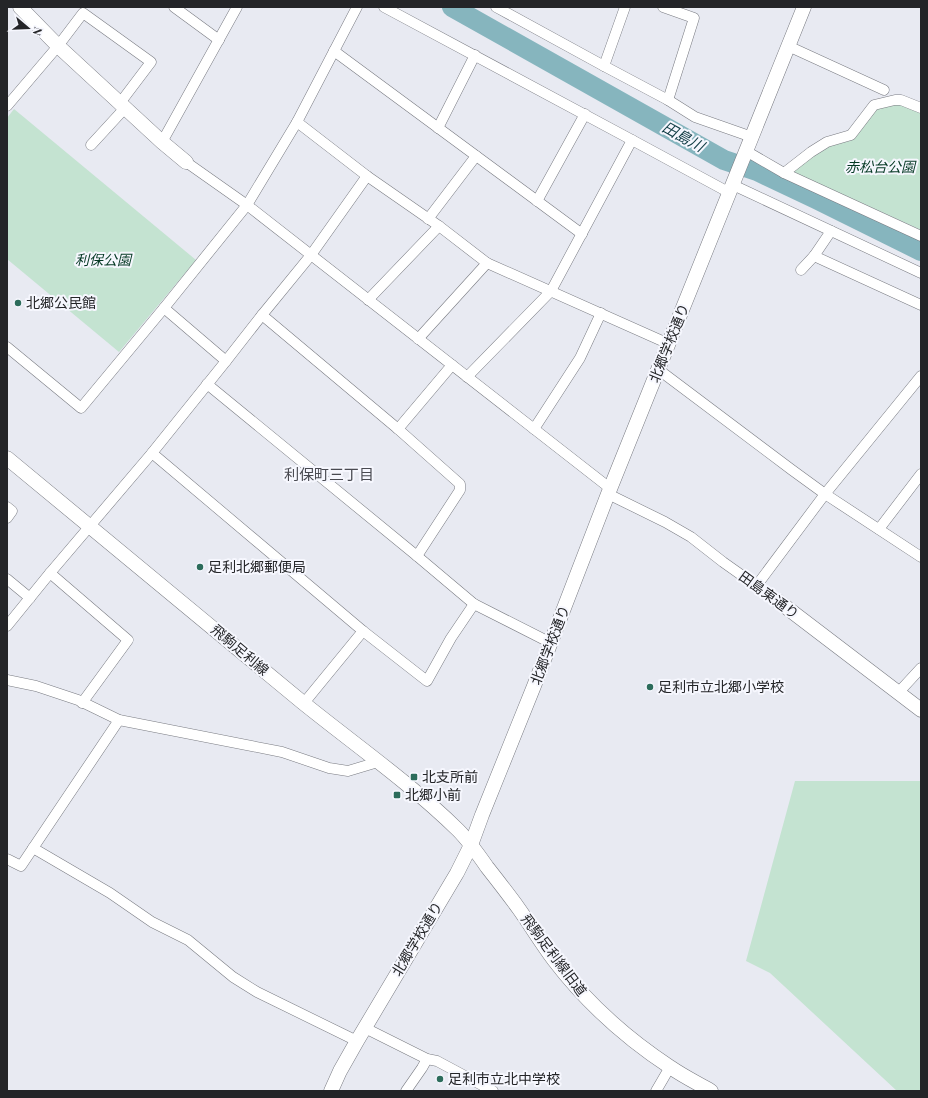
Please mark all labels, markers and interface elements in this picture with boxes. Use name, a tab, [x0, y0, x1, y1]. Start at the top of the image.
north arrow	[8, 8, 48, 48]
text: N	[30, 25, 46, 38]
water label: 田島川	[659, 116, 710, 157]
park label: 赤松台公園	[845, 157, 917, 176]
park label: 利保公園	[75, 250, 133, 269]
place label: 北郷公民館	[26, 293, 96, 312]
marker: 北郷公民館	[13, 298, 23, 308]
street label: 北郷学校通り	[644, 300, 693, 385]
district label: 利保町三丁目	[284, 464, 374, 484]
place label: 足利北郷郵便局	[208, 557, 306, 576]
marker: 足利北郷郵便局	[195, 562, 205, 572]
street label: 田島東通り	[735, 566, 803, 623]
street label: 北郷学校通り	[526, 602, 573, 687]
street label: 飛駒足利線	[207, 620, 273, 679]
place label: 足利市立北郷小学校	[658, 677, 784, 696]
marker: 足利市立北郷小学校	[645, 682, 655, 692]
place label: 北支所前	[422, 767, 478, 786]
marker: 北支所前	[409, 772, 419, 782]
place label: 北郷小前	[405, 785, 461, 804]
marker: 北郷小前	[392, 790, 402, 800]
street label: 北郷学校通り	[387, 898, 446, 980]
street label: 飛駒足利線旧道	[517, 910, 591, 1000]
place label: 足利市立北中学校	[448, 1069, 560, 1088]
marker: 足利市立北中学校	[435, 1074, 445, 1084]

